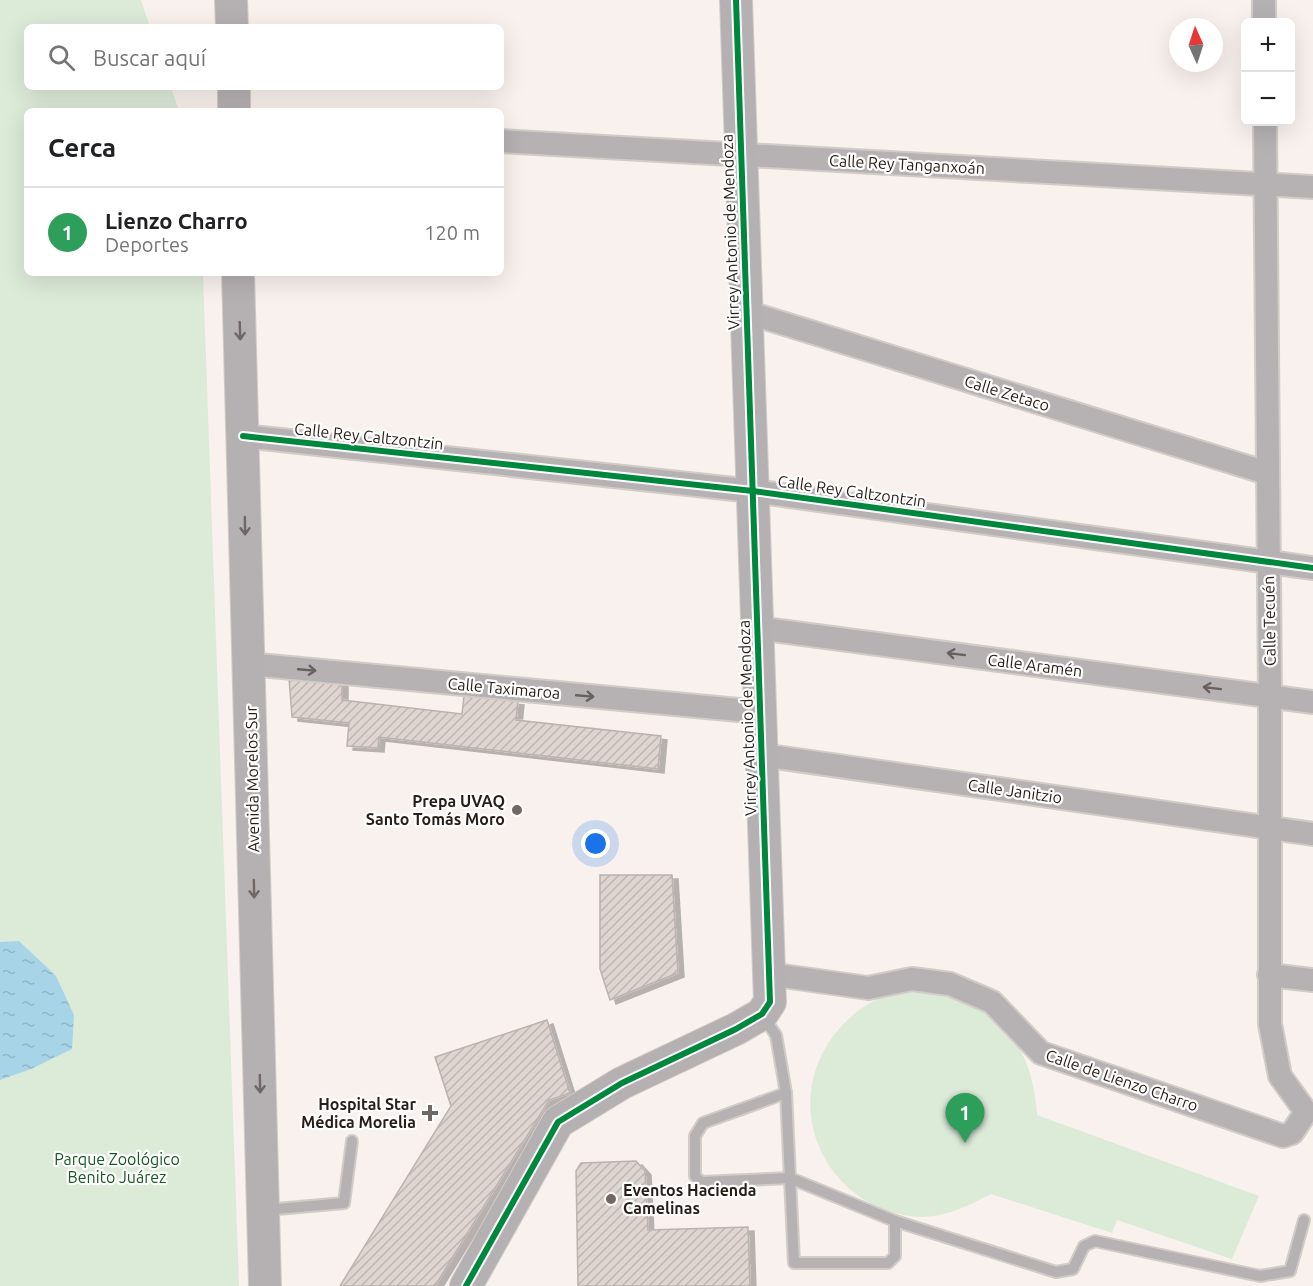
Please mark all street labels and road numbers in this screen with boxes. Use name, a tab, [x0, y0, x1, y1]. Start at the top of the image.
street label: Virrey Antonio de Mendoza	[718, 134, 742, 330]
street label: Calle Rey Tanganxoán	[829, 151, 985, 177]
street label: Calle Zetaco	[962, 372, 1052, 414]
street label: Calle Rey Caltzontzin	[293, 419, 445, 453]
street label: Calle Rey Caltzontzin	[776, 472, 928, 510]
street label: Calle Tecuén	[1259, 576, 1279, 666]
street label: Virrey Antonio de Mendoza	[735, 620, 759, 816]
street label: Calle Aramén	[987, 650, 1083, 680]
street label: Calle Taximaroa	[447, 674, 561, 702]
street label: Avenida Morelos Sur	[242, 705, 262, 853]
street label: Calle Janitzio	[967, 775, 1063, 807]
street label: Calle de Lienzo Charro	[1044, 1046, 1200, 1114]

